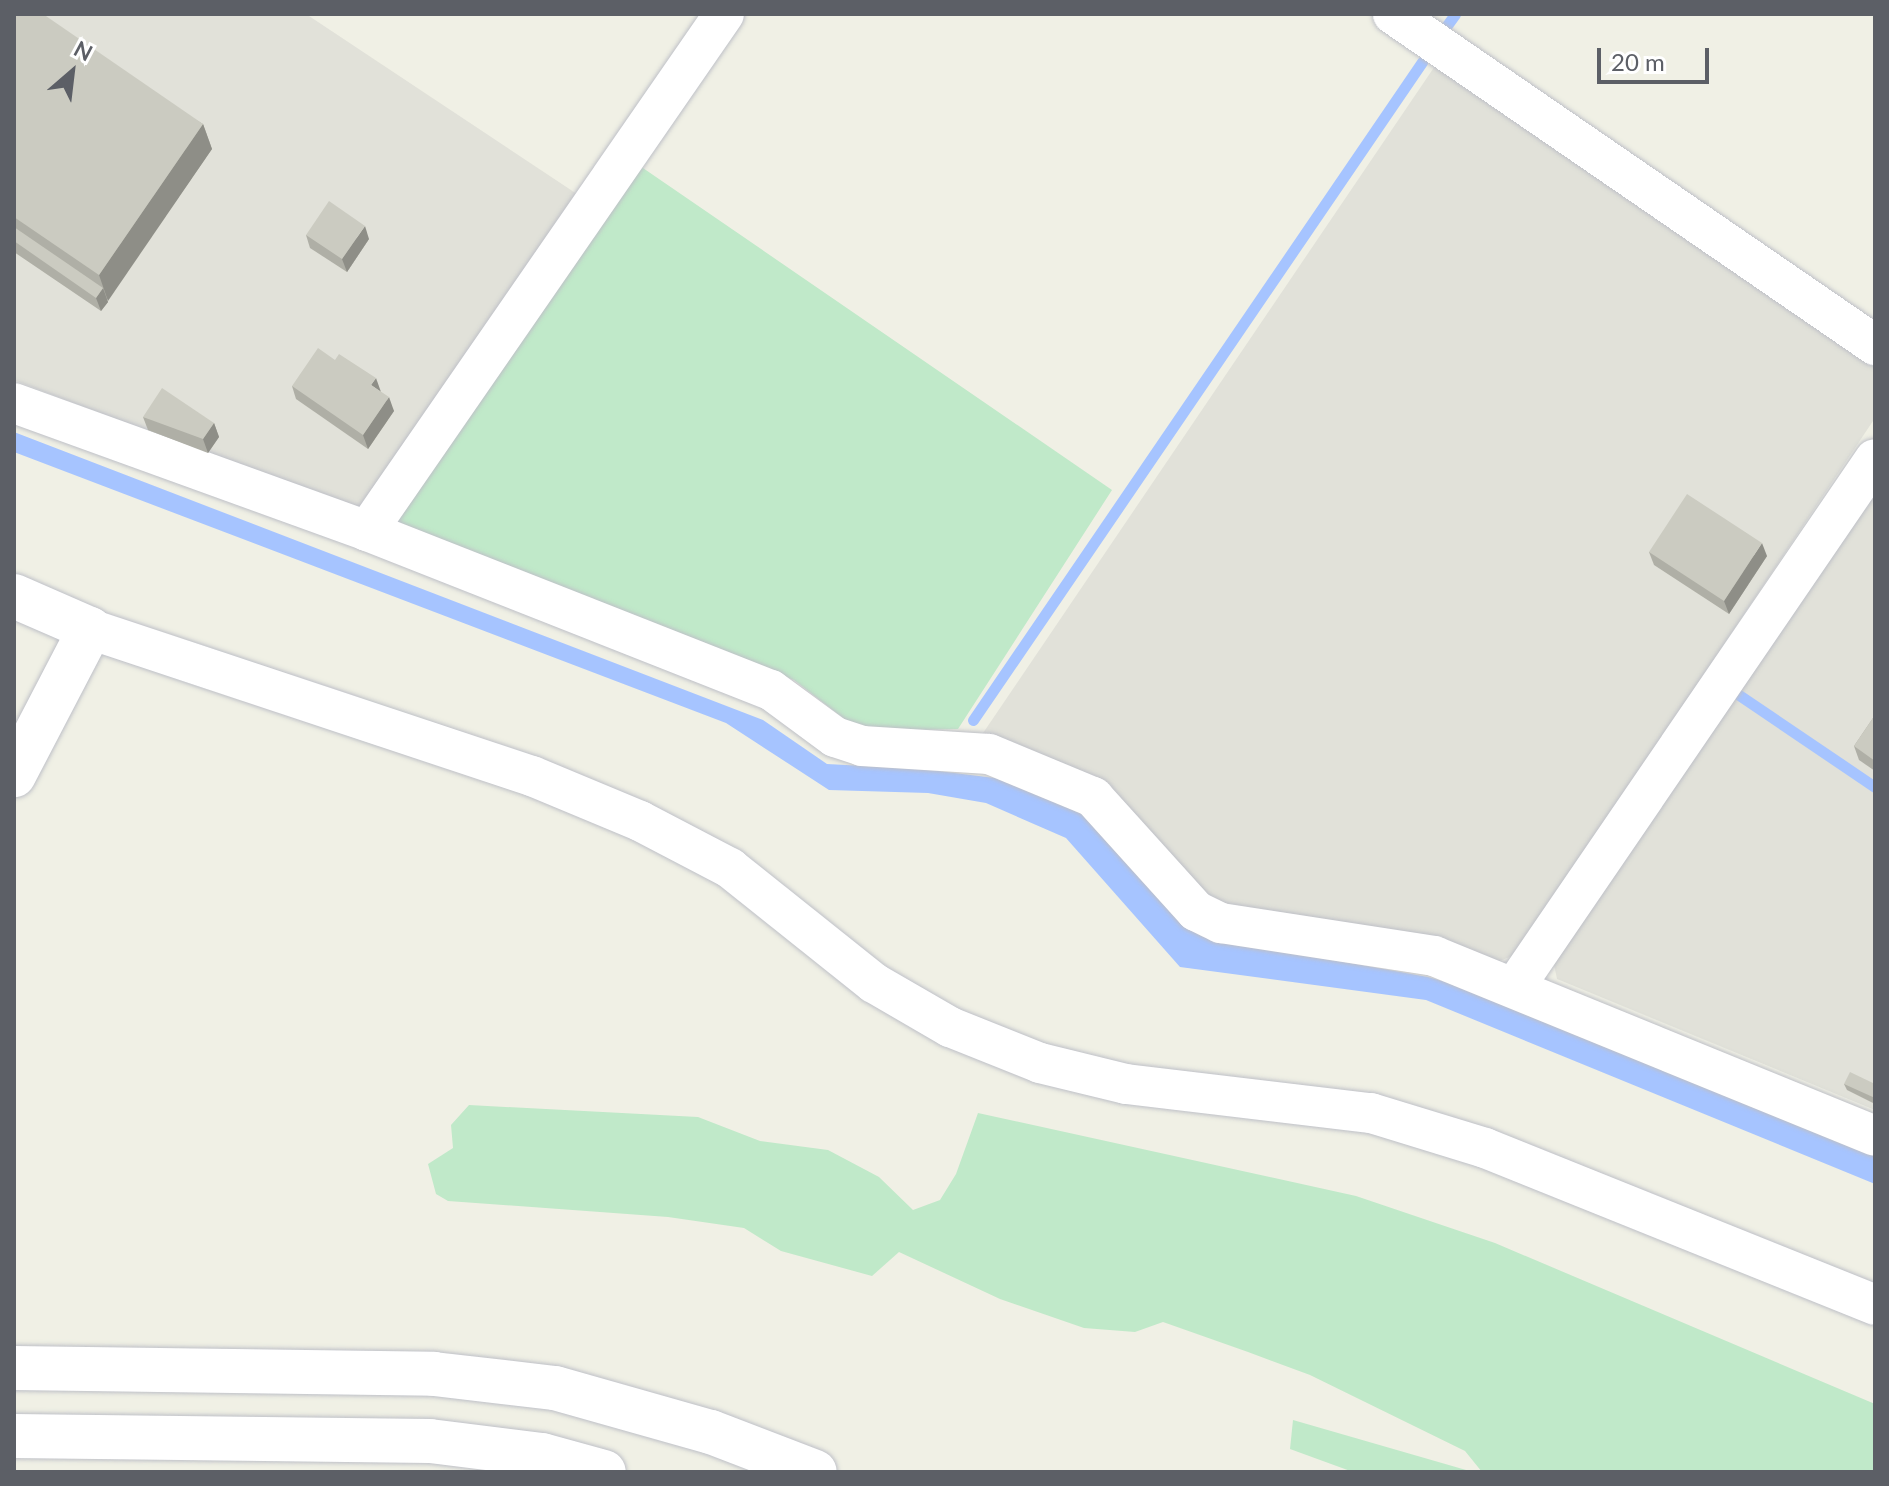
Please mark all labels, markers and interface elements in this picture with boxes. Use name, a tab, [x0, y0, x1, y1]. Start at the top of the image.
north arrow	[32, 32, 112, 112]
scale bar	[1601, 32, 1713, 82]
text: N	[70, 34, 97, 66]
text: 20 m	[1611, 47, 1665, 76]

